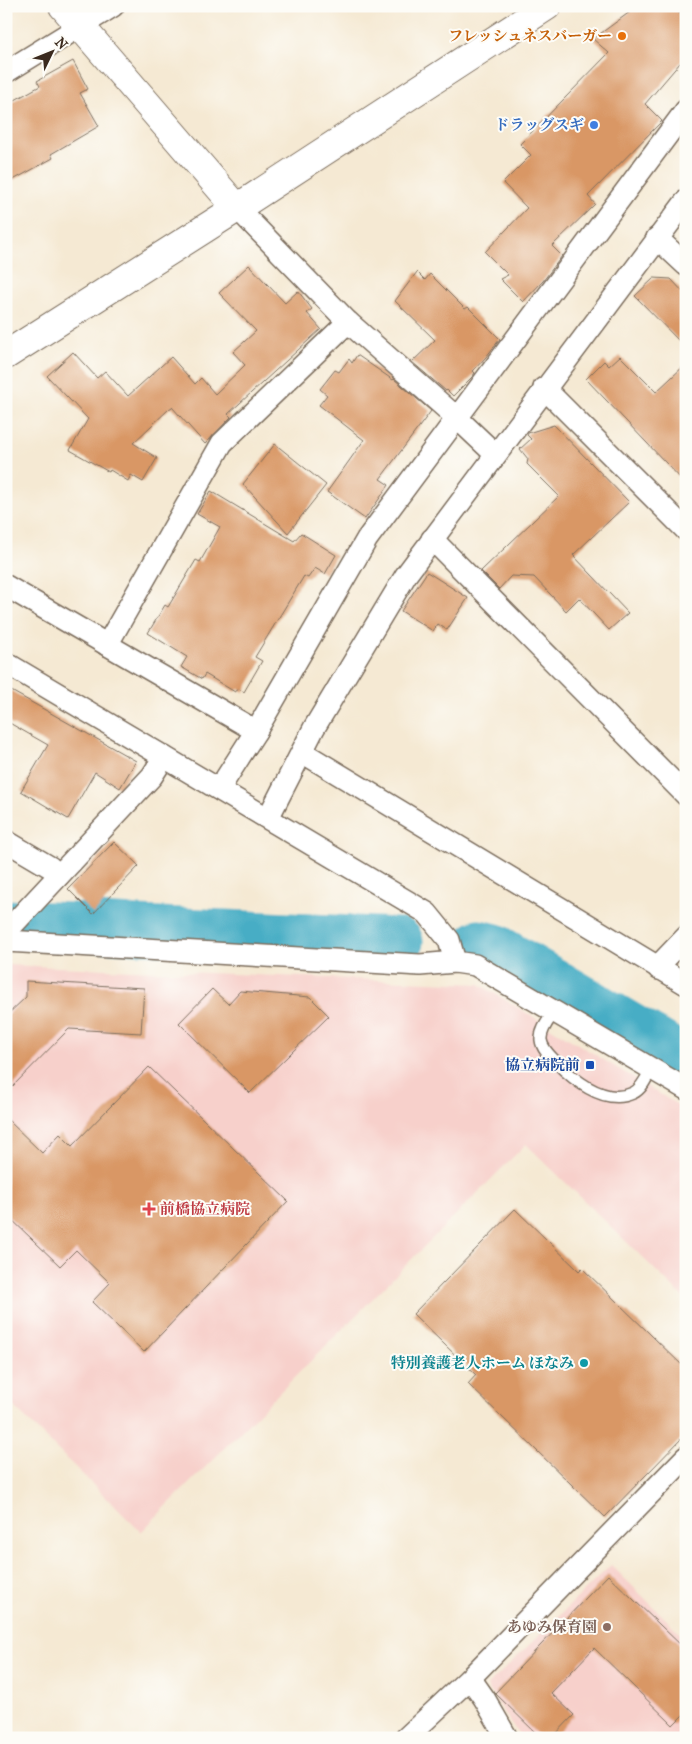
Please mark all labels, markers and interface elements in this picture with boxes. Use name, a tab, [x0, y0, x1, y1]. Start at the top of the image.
place label: フレッシュネスバーガー	[448, 27, 612, 45]
north arrow	[28, 28, 78, 78]
marker: フレッシュネスバーガー	[616, 30, 628, 42]
text: N	[51, 34, 71, 53]
place label: ドラッグスギ	[494, 116, 584, 134]
marker: ドラッグスギ	[588, 119, 600, 131]
place label: 協立病院前	[505, 1056, 580, 1074]
marker: 協立病院前	[584, 1059, 596, 1071]
place label: 前橋協立病院	[160, 1200, 250, 1218]
marker: 前橋協立病院	[142, 1202, 156, 1216]
place label: 特別養護老人ホーム ほなみ	[391, 1354, 574, 1372]
marker: 特別養護老人ホーム ほなみ	[578, 1357, 590, 1369]
place label: あゆみ保育園	[507, 1618, 597, 1636]
marker: あゆみ保育園	[601, 1621, 613, 1633]

